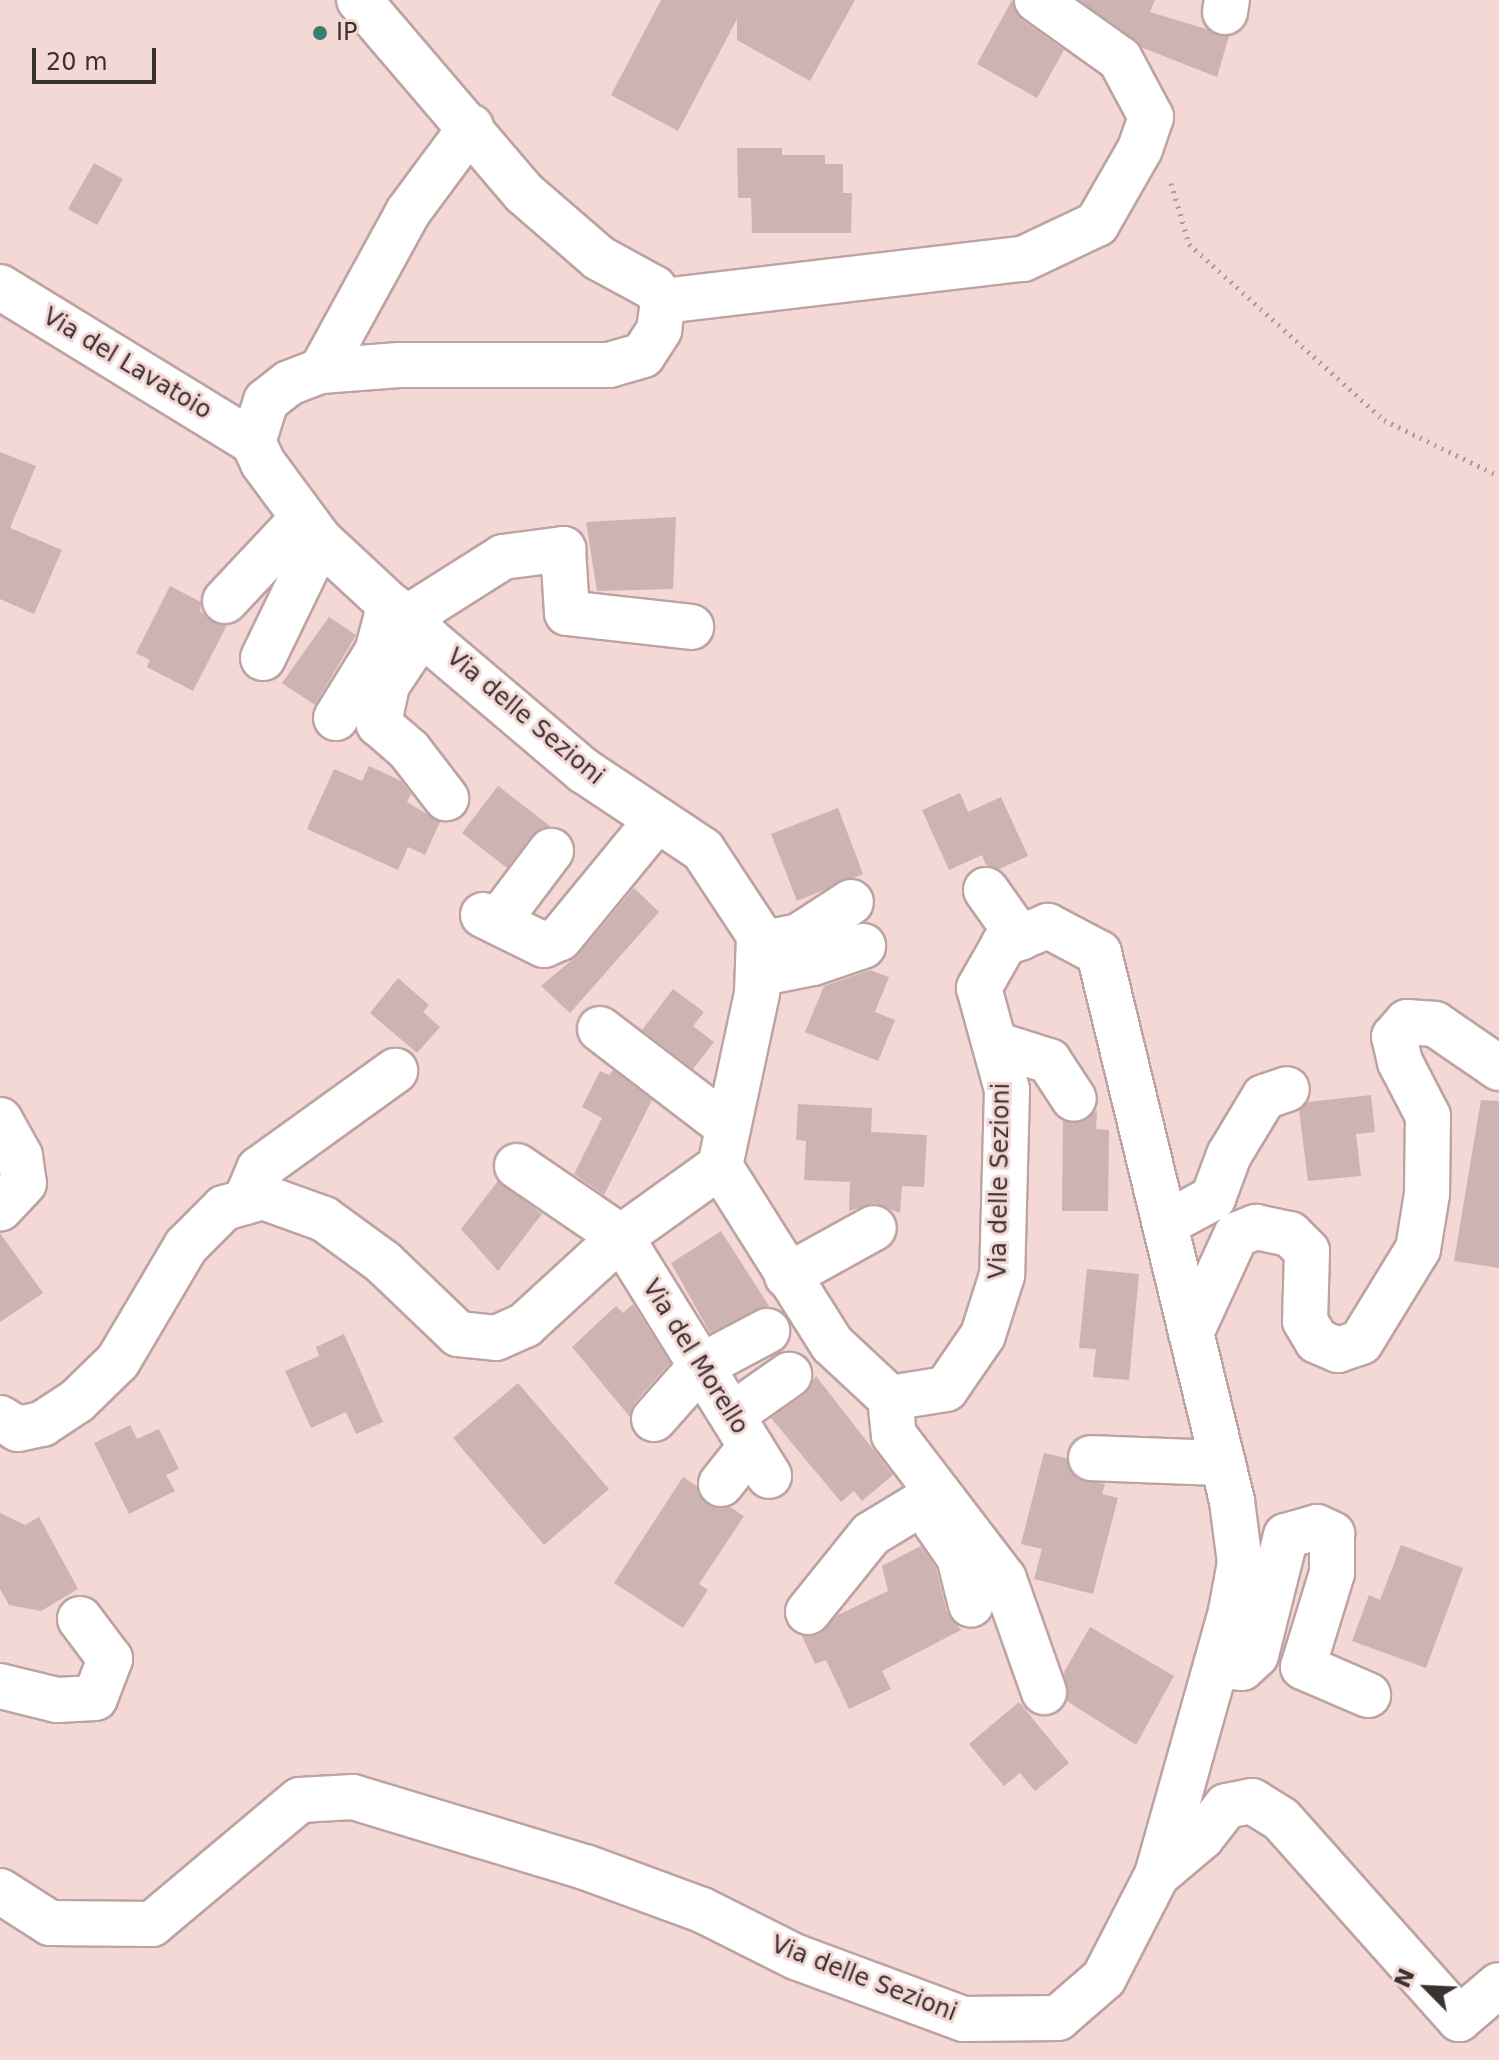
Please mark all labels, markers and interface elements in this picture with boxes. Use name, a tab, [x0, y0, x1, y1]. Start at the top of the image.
place label: IP	[336, 19, 358, 47]
marker: IP	[311, 24, 329, 42]
scale bar	[36, 32, 160, 82]
text: 20 m	[46, 48, 108, 76]
street label: Via del Lavatoio	[37, 302, 217, 426]
street label: Via delle Sezioni	[440, 643, 610, 791]
street label: Via delle Sezioni	[984, 1083, 1016, 1279]
street label: Via del Morello	[636, 1274, 754, 1440]
street label: Via delle Sezioni	[767, 1930, 961, 2028]
north arrow	[1387, 1948, 1467, 2028]
text: N	[1389, 1965, 1420, 1992]

